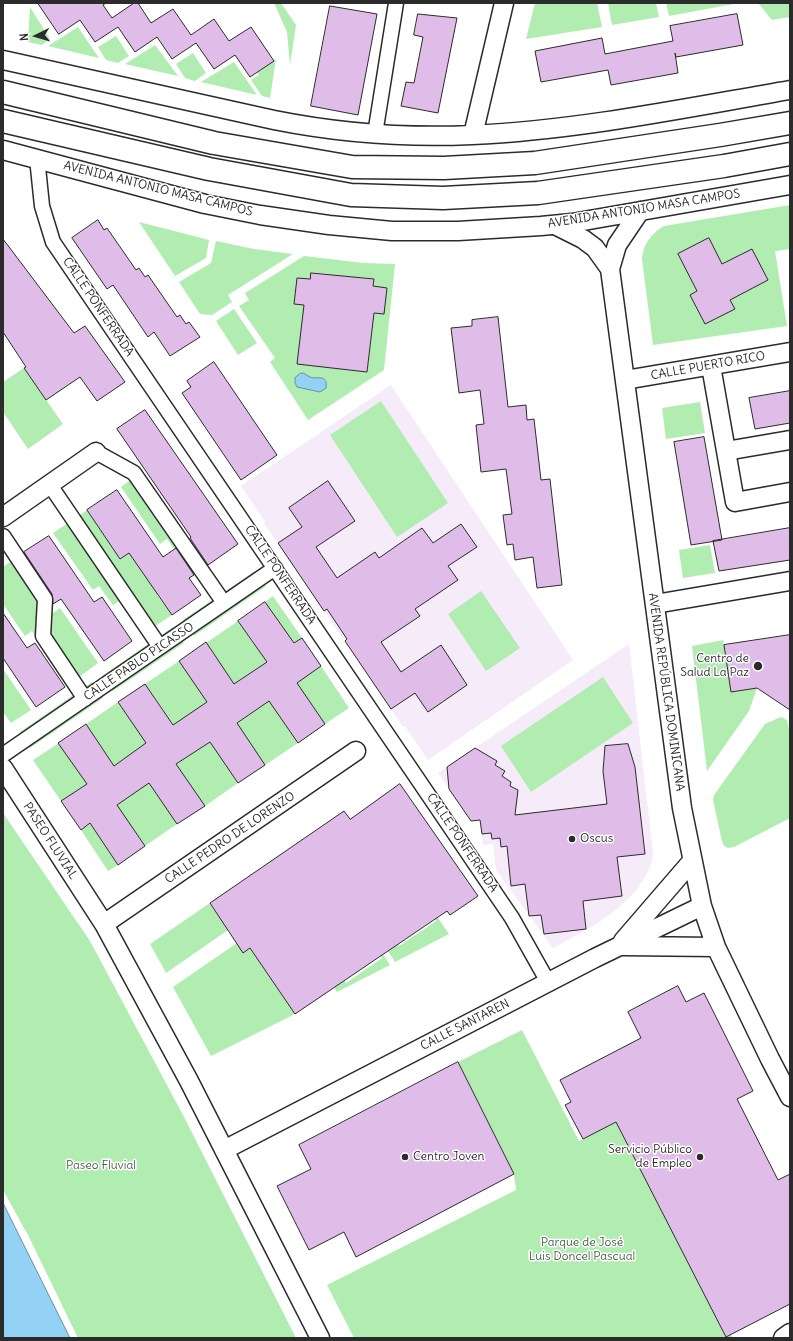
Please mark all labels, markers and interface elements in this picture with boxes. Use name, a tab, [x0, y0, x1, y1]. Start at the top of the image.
north arrow	[16, 16, 56, 56]
text: N	[17, 33, 31, 41]
street label: AVENIDA ANTONIO MASA CAMPOS	[62, 159, 254, 219]
street label: AVENIDA ANTONIO MASA CAMPOS	[547, 187, 741, 231]
street label: CALLE PONFERRADA	[59, 255, 137, 359]
street label: CALLE PUERTO RICO	[650, 349, 766, 383]
street label: CALLE PONFERRADA	[241, 523, 319, 627]
street label: AVENIDA REPÚBLICA DOMINICANA	[645, 592, 687, 792]
street label: CALLE PABLO PICASSO	[81, 620, 197, 704]
place label: Centro de Salud La Paz	[680, 652, 749, 680]
marker: Centro de Salud La Paz	[752, 660, 764, 672]
street label: CALLE PEDRO DE LORENZO	[162, 789, 298, 887]
street label: CALLE PONFERRADA	[423, 791, 501, 895]
street label: PASEO FLUVIAL	[20, 800, 80, 882]
place label: Oscus	[580, 832, 613, 846]
marker: Oscus	[567, 834, 577, 844]
street label: CALLE SANTAREN	[418, 996, 512, 1054]
place label: Servicio Público de Empleo	[608, 1143, 692, 1171]
place label: Centro Joven	[413, 1150, 484, 1164]
marker: Centro Joven	[400, 1152, 410, 1162]
marker: Servicio Público de Empleo	[695, 1152, 705, 1162]
park label: Paseo Fluvial	[66, 1159, 136, 1173]
park label: Parque de José Luis Doncel Pascual	[529, 1236, 635, 1264]

